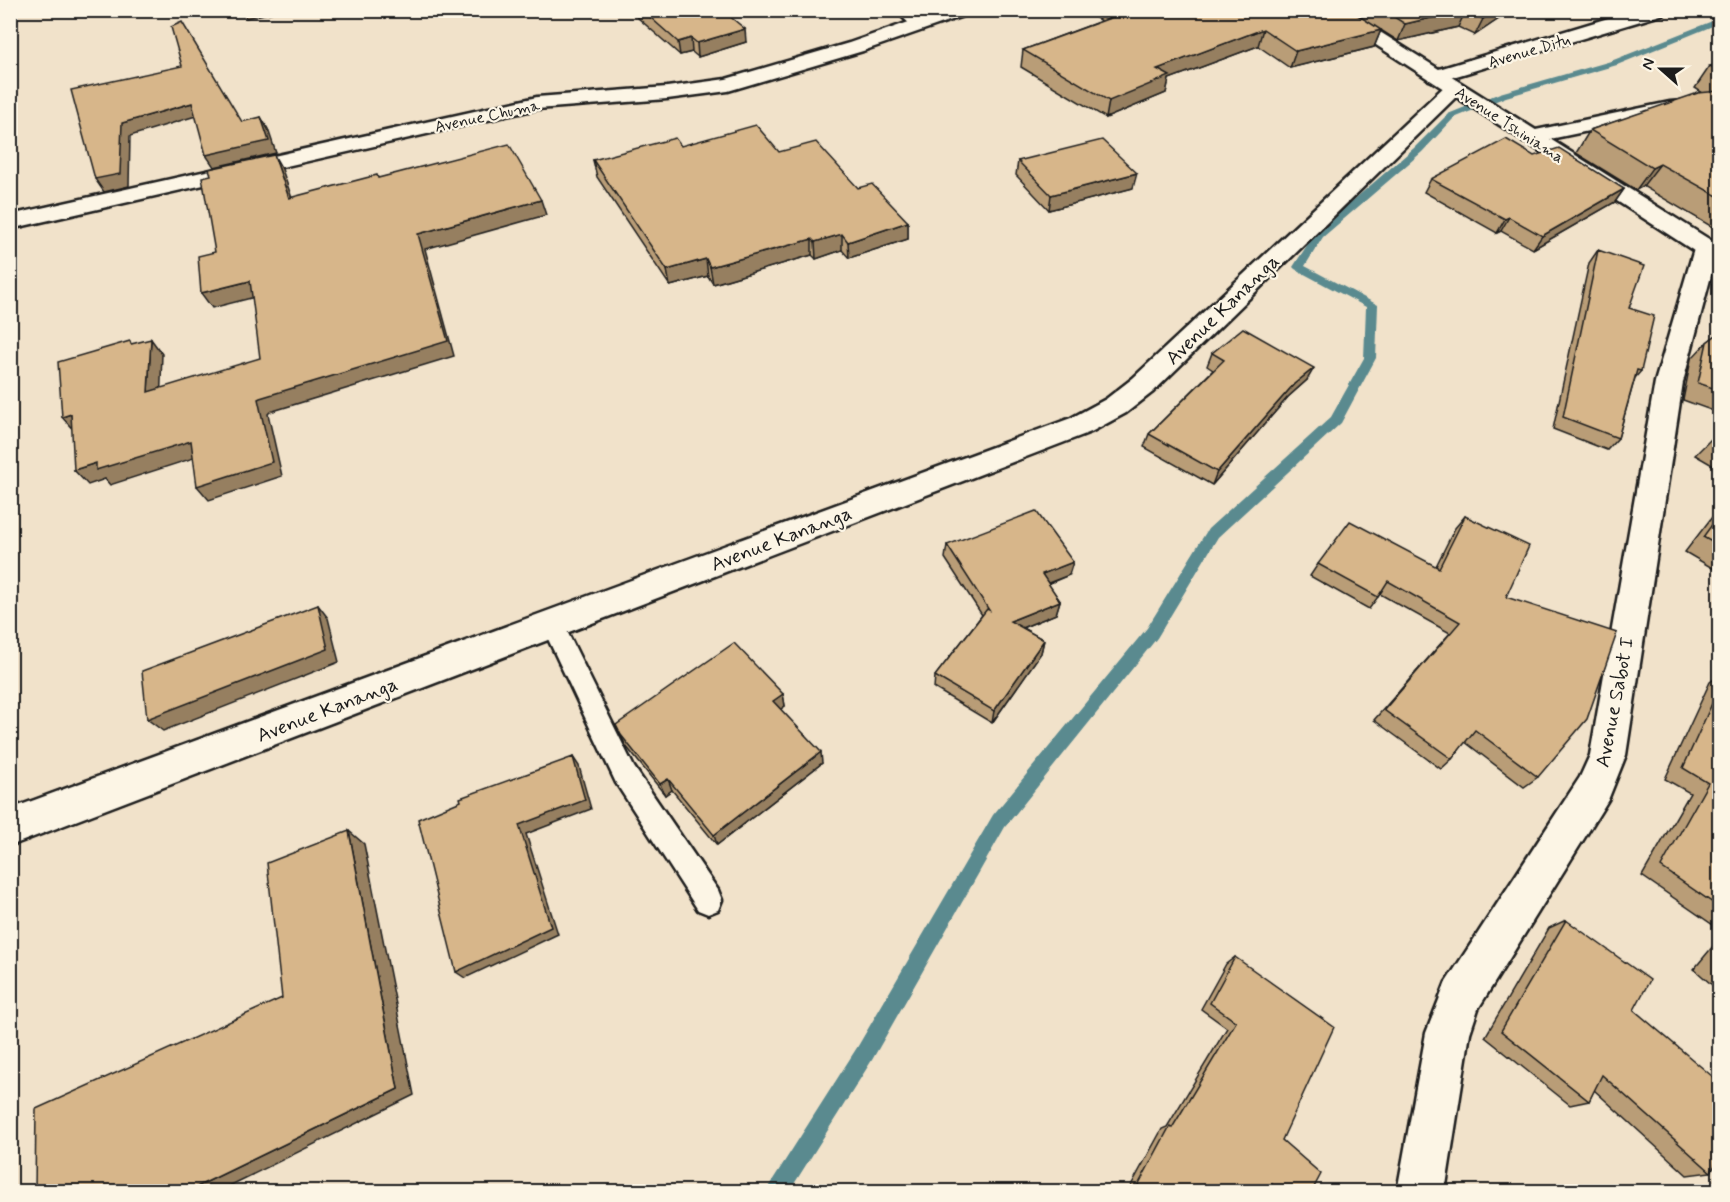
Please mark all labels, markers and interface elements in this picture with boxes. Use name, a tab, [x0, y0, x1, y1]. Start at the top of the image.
street label: Avenue Ditu	[1486, 30, 1574, 73]
north arrow	[1631, 39, 1691, 99]
text: N	[1637, 55, 1660, 73]
street label: Avenue Tshiniama	[1451, 82, 1568, 168]
street label: Avenue Chuma	[433, 95, 542, 138]
street label: Avenue Kananga	[1160, 249, 1286, 372]
street label: Avenue Kananga	[707, 500, 856, 579]
street label: Avenue Sabot I	[1590, 635, 1641, 770]
street label: Avenue Kananga	[253, 671, 402, 750]

